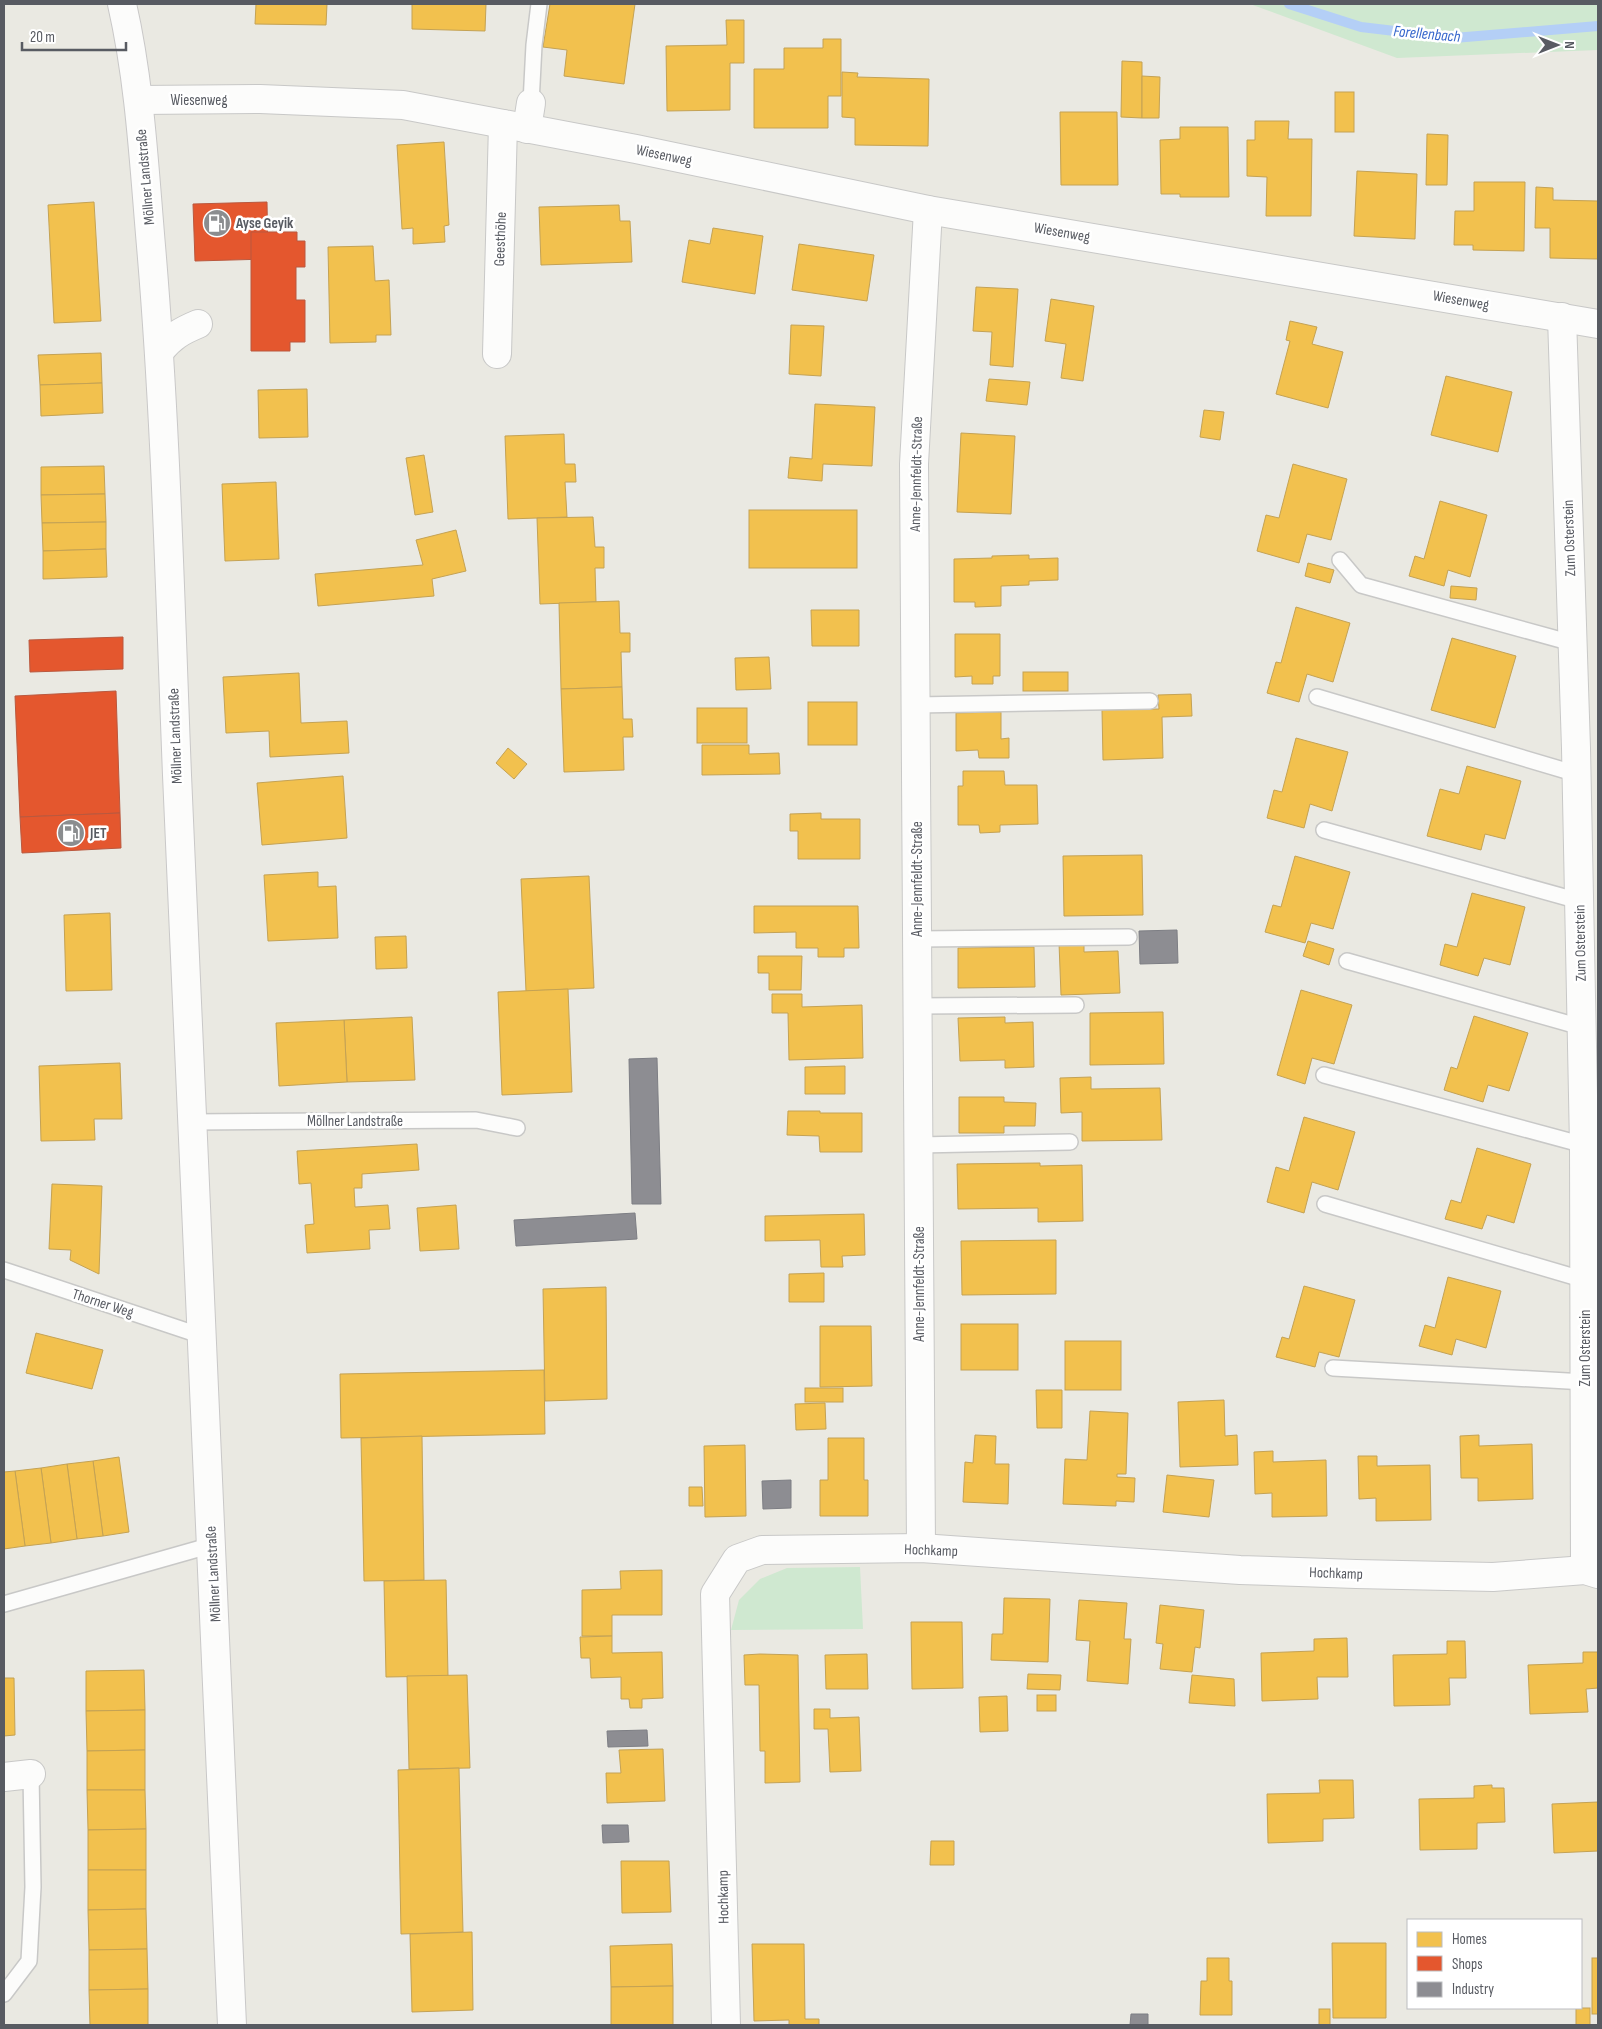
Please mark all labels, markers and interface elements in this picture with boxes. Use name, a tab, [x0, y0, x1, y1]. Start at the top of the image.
scale bar	[22, 20, 126, 52]
north arrow	[1532, 20, 1582, 70]
water label: Forellenbach	[1392, 22, 1462, 47]
text: 20 m	[30, 28, 55, 47]
text: N	[1561, 41, 1578, 49]
street label: Wiesenweg	[171, 91, 227, 110]
street label: Möllner Landstraße	[132, 128, 159, 226]
street label: Wiesenweg	[634, 140, 694, 171]
fuel station icon: Ayse Geyik	[202, 208, 232, 238]
street label: Geesthöhe	[490, 211, 511, 267]
place label: Ayse Geyik	[235, 214, 294, 233]
street label: Wiesenweg	[1032, 218, 1092, 247]
street label: Wiesenweg	[1431, 286, 1491, 315]
street label: Anne-Jennfeldt-Straße	[906, 416, 927, 533]
street label: Zum Osterstein	[1559, 499, 1580, 577]
street label: Möllner Landstraße	[164, 688, 187, 784]
fuel station icon: JET	[56, 818, 86, 848]
street label: Anne-Jennfeldt-Straße	[908, 821, 927, 938]
place label: JET	[89, 824, 107, 843]
street label: Zum Osterstein	[1570, 904, 1591, 982]
street label: Möllner Landstraße	[307, 1112, 403, 1131]
street label: Anne-Jennfeldt-Straße	[910, 1226, 929, 1343]
street label: Thorner Weg	[70, 1285, 136, 1322]
street label: Zum Osterstein	[1576, 1310, 1595, 1386]
street label: Möllner Landstraße	[202, 1526, 225, 1622]
street label: Hochkamp	[904, 1540, 958, 1561]
street label: Hochkamp	[1309, 1563, 1363, 1584]
street label: Hochkamp	[714, 1870, 733, 1924]
legend	[1407, 1919, 1582, 2009]
text: Homes	[1452, 1930, 1487, 1949]
text: Shops	[1452, 1955, 1483, 1974]
text: Industry	[1452, 1980, 1494, 1999]

